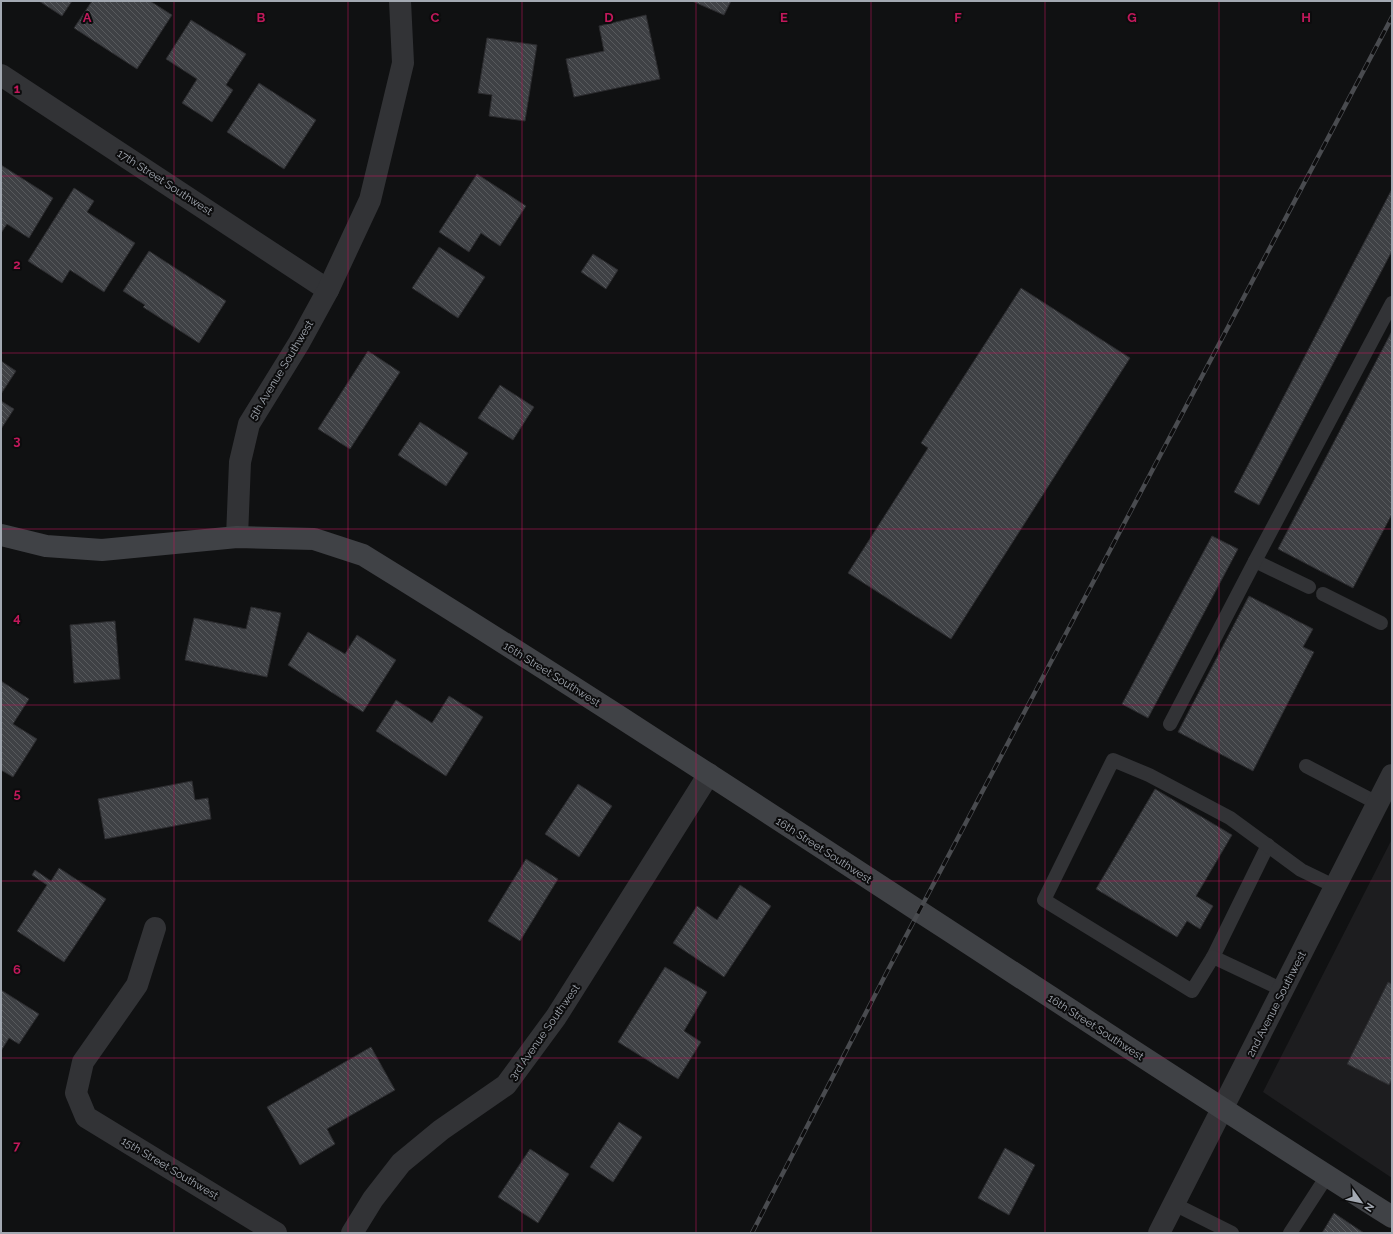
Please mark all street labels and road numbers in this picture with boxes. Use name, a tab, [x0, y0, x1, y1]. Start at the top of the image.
street label: 17th Street Southwest	[115, 147, 215, 218]
street label: 5th Avenue Southwest	[247, 318, 316, 422]
street label: 16th Street Southwest	[501, 639, 603, 710]
street label: 16th Street Southwest	[773, 815, 874, 886]
street label: 2nd Avenue Southwest	[1244, 949, 1309, 1059]
street label: 3rd Avenue Southwest	[506, 982, 583, 1083]
street label: 16th Street Southwest	[1045, 992, 1146, 1063]
street label: 15th Street Southwest	[119, 1134, 221, 1203]

